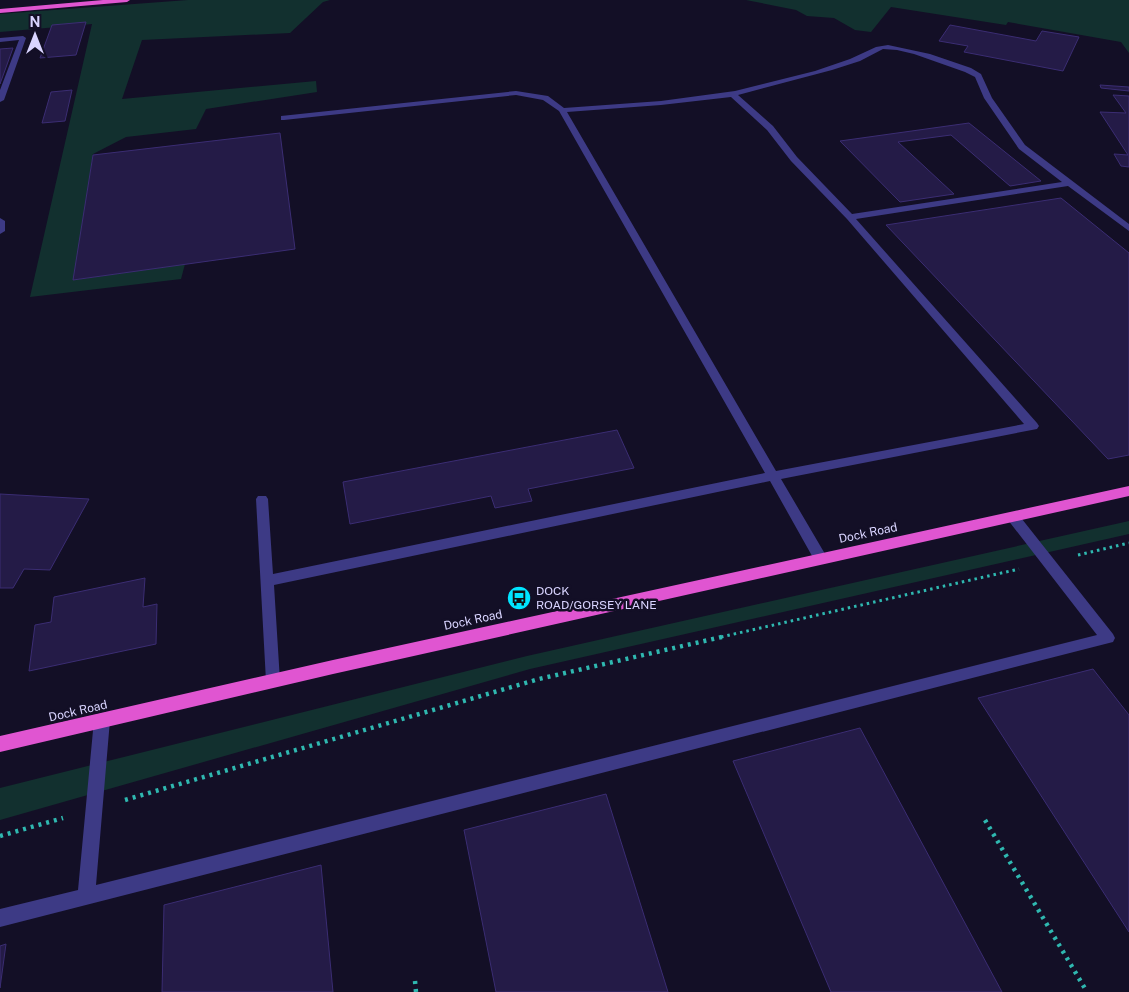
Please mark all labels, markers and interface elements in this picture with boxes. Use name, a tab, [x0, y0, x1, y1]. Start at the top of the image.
north arrow	[10, 10, 60, 60]
text: N	[30, 14, 40, 30]
street label: Dock Road	[837, 520, 899, 546]
place label: DOCK ROAD/GORSEY LANE	[536, 584, 657, 612]
bus stop icon: DOCK ROAD/GORSEY LANE	[506, 585, 532, 611]
street label: Dock Road	[442, 607, 504, 633]
street label: Dock Road	[47, 697, 109, 725]

